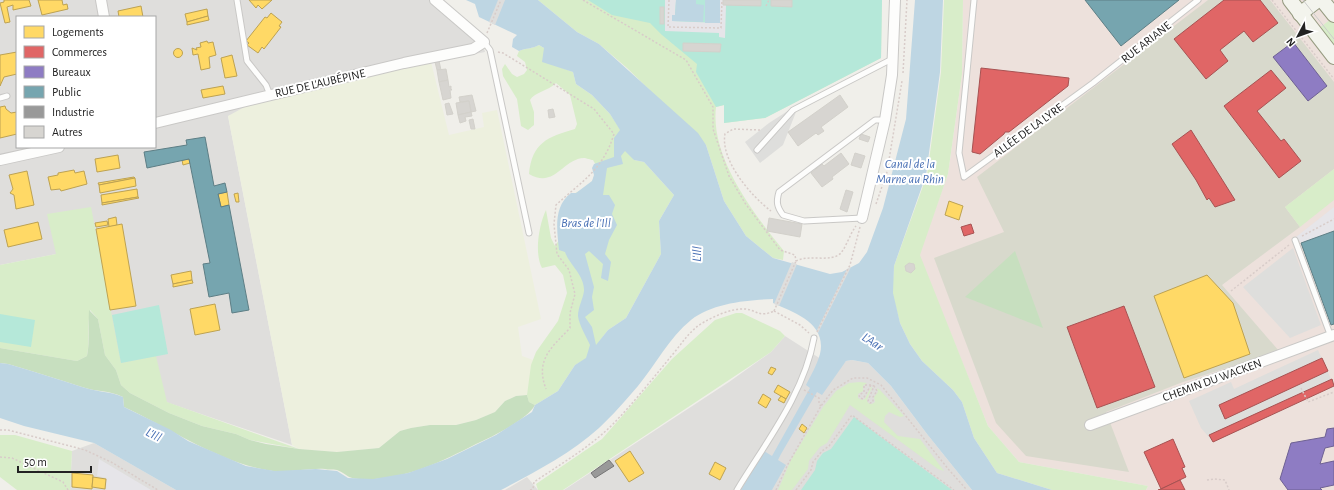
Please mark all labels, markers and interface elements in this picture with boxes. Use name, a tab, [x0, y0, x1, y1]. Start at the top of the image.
legend	[16, 16, 156, 148]
north arrow	[1278, 16, 1318, 56]
street label: RUE ARIANE	[1119, 19, 1173, 65]
text: Logements	[52, 26, 104, 38]
text: N	[1284, 36, 1297, 49]
text: Commerces	[52, 46, 107, 58]
text: Bureaux	[52, 66, 91, 78]
street label: RUE DE L'AUBÉPINE	[273, 66, 366, 99]
text: Public	[52, 86, 81, 98]
street label: ALLÉE DE LA LYRE	[990, 100, 1065, 159]
text: Industrie	[52, 106, 94, 118]
text: Autres	[52, 126, 82, 138]
water label: Canal de la Marne au Rhin	[876, 158, 944, 186]
water label: Bras de l'Ill	[561, 217, 611, 230]
water label: L'Ill	[691, 246, 704, 262]
water label: L'Aar	[859, 331, 886, 354]
street label: CHEMIN DU WACKEN	[1161, 357, 1263, 403]
water label: L'Ill	[143, 426, 163, 445]
scale bar	[18, 448, 91, 474]
text: 50 m	[24, 456, 47, 468]

